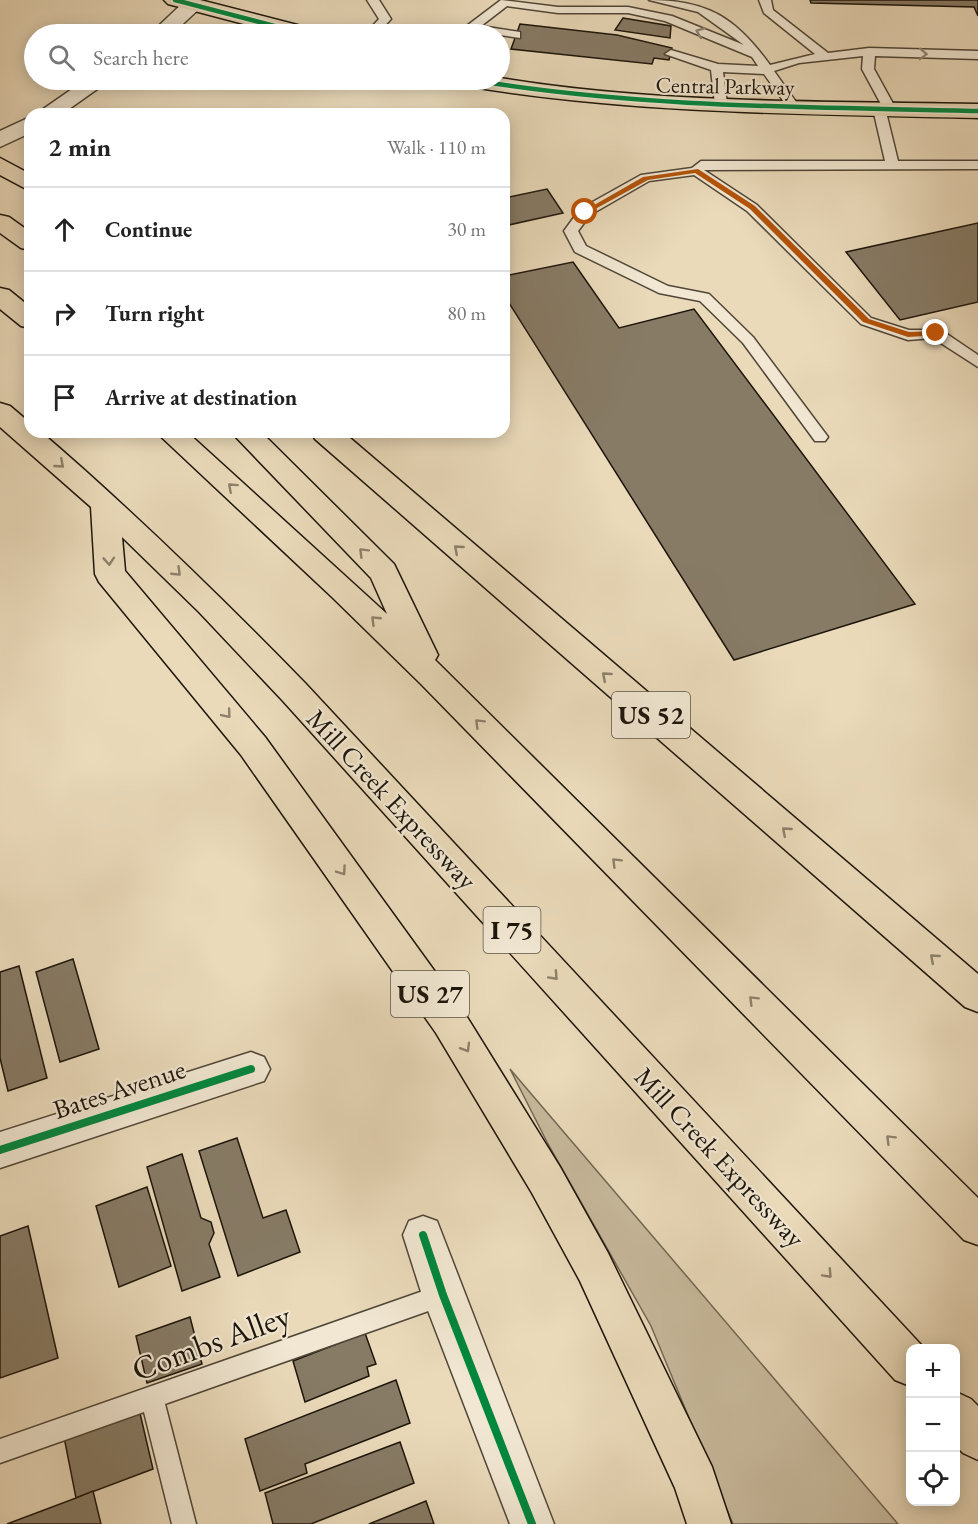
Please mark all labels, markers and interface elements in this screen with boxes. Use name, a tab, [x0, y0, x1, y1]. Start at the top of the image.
search box	[24, 24, 510, 90]
one-way arrow	[695, 27, 706, 39]
icon: search	[45, 41, 78, 74]
text: Search here	[93, 43, 188, 72]
one-way arrow	[919, 47, 928, 60]
street label: Central Parkway	[655, 70, 795, 102]
text: 2 min	[48, 130, 111, 164]
text: Walk · 110 m	[387, 134, 486, 160]
route start	[571, 198, 597, 224]
icon: ahead	[48, 213, 81, 246]
text: Continue	[105, 215, 192, 244]
text: 30 m	[447, 216, 486, 242]
icon: right	[48, 297, 81, 330]
text: Turn right	[105, 299, 204, 328]
text: 80 m	[447, 300, 486, 326]
route end	[922, 319, 948, 345]
icon: arrive	[48, 381, 81, 414]
text: Arrive at destination	[105, 383, 297, 412]
one-way arrow	[53, 457, 64, 468]
one-way arrow	[228, 483, 239, 494]
one-way arrow	[454, 545, 465, 556]
one-way arrow	[360, 549, 371, 560]
one-way arrow	[103, 556, 116, 565]
one-way arrow	[170, 565, 181, 576]
one-way arrow	[371, 616, 381, 627]
one-way arrow	[602, 673, 613, 684]
road number: US 52	[612, 692, 690, 738]
street label: Mill Creek Expressway	[299, 701, 485, 897]
one-way arrow	[220, 707, 231, 718]
one-way arrow	[475, 720, 486, 731]
one-way arrow	[782, 827, 793, 838]
one-way arrow	[612, 858, 623, 869]
one-way arrow	[335, 864, 346, 875]
road number: I 75	[484, 907, 540, 953]
one-way arrow	[930, 954, 941, 965]
one-way arrow	[547, 969, 558, 979]
road number: US 27	[391, 971, 469, 1017]
one-way arrow	[749, 997, 760, 1007]
one-way arrow	[458, 1042, 470, 1052]
street label: Bates Avenue	[48, 1051, 190, 1127]
street label: Mill Creek Expressway	[627, 1059, 813, 1255]
one-way arrow	[886, 1136, 897, 1147]
one-way arrow	[821, 1267, 832, 1278]
street label: Combs Alley	[126, 1293, 297, 1391]
map controls	[906, 1344, 960, 1506]
button: +	[906, 1344, 960, 1398]
button: −	[906, 1398, 960, 1452]
button: locate	[906, 1452, 960, 1506]

